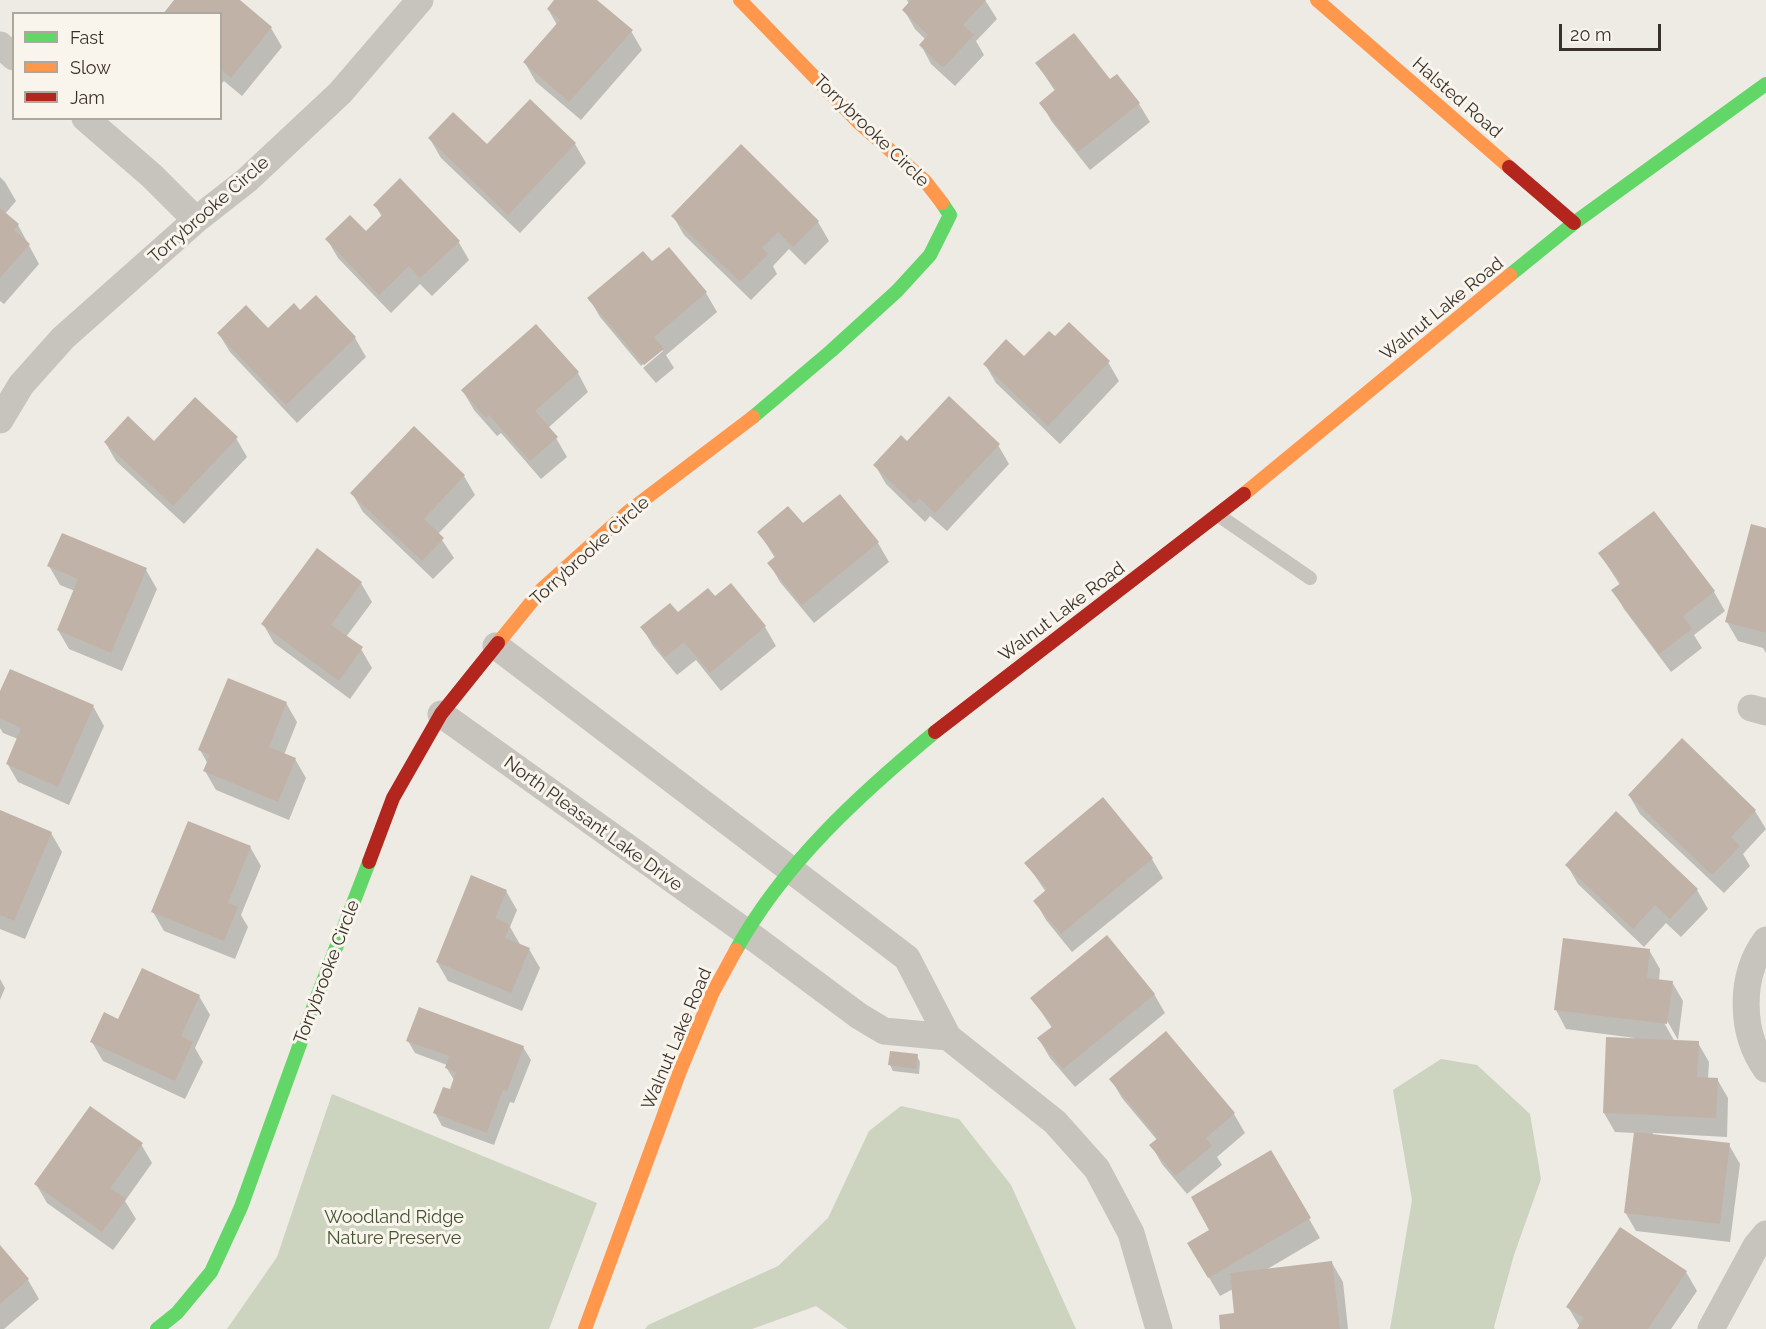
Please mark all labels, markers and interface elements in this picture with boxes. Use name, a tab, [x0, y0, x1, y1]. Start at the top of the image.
legend	[12, 12, 222, 120]
scale bar	[1562, 12, 1664, 50]
text: 20 m	[1570, 24, 1612, 45]
text: Fast	[70, 27, 104, 48]
street label: Halsted Road	[1408, 53, 1506, 143]
text: Slow	[70, 57, 111, 78]
street label: Torrybrooke Circle	[809, 70, 933, 192]
text: Jam	[70, 87, 105, 108]
street label: Torrybrooke Circle	[144, 152, 274, 268]
street label: Walnut Lake Road	[1376, 253, 1508, 365]
street label: Torrybrooke Circle	[526, 492, 654, 610]
street label: Walnut Lake Road	[995, 558, 1129, 666]
street label: North Pleasant Lake Drive	[500, 752, 686, 896]
street label: Torrybrooke Circle	[290, 897, 364, 1047]
street label: Walnut Lake Road	[637, 965, 717, 1113]
park label: Woodland Ridge Nature Preserve	[324, 1207, 464, 1250]

